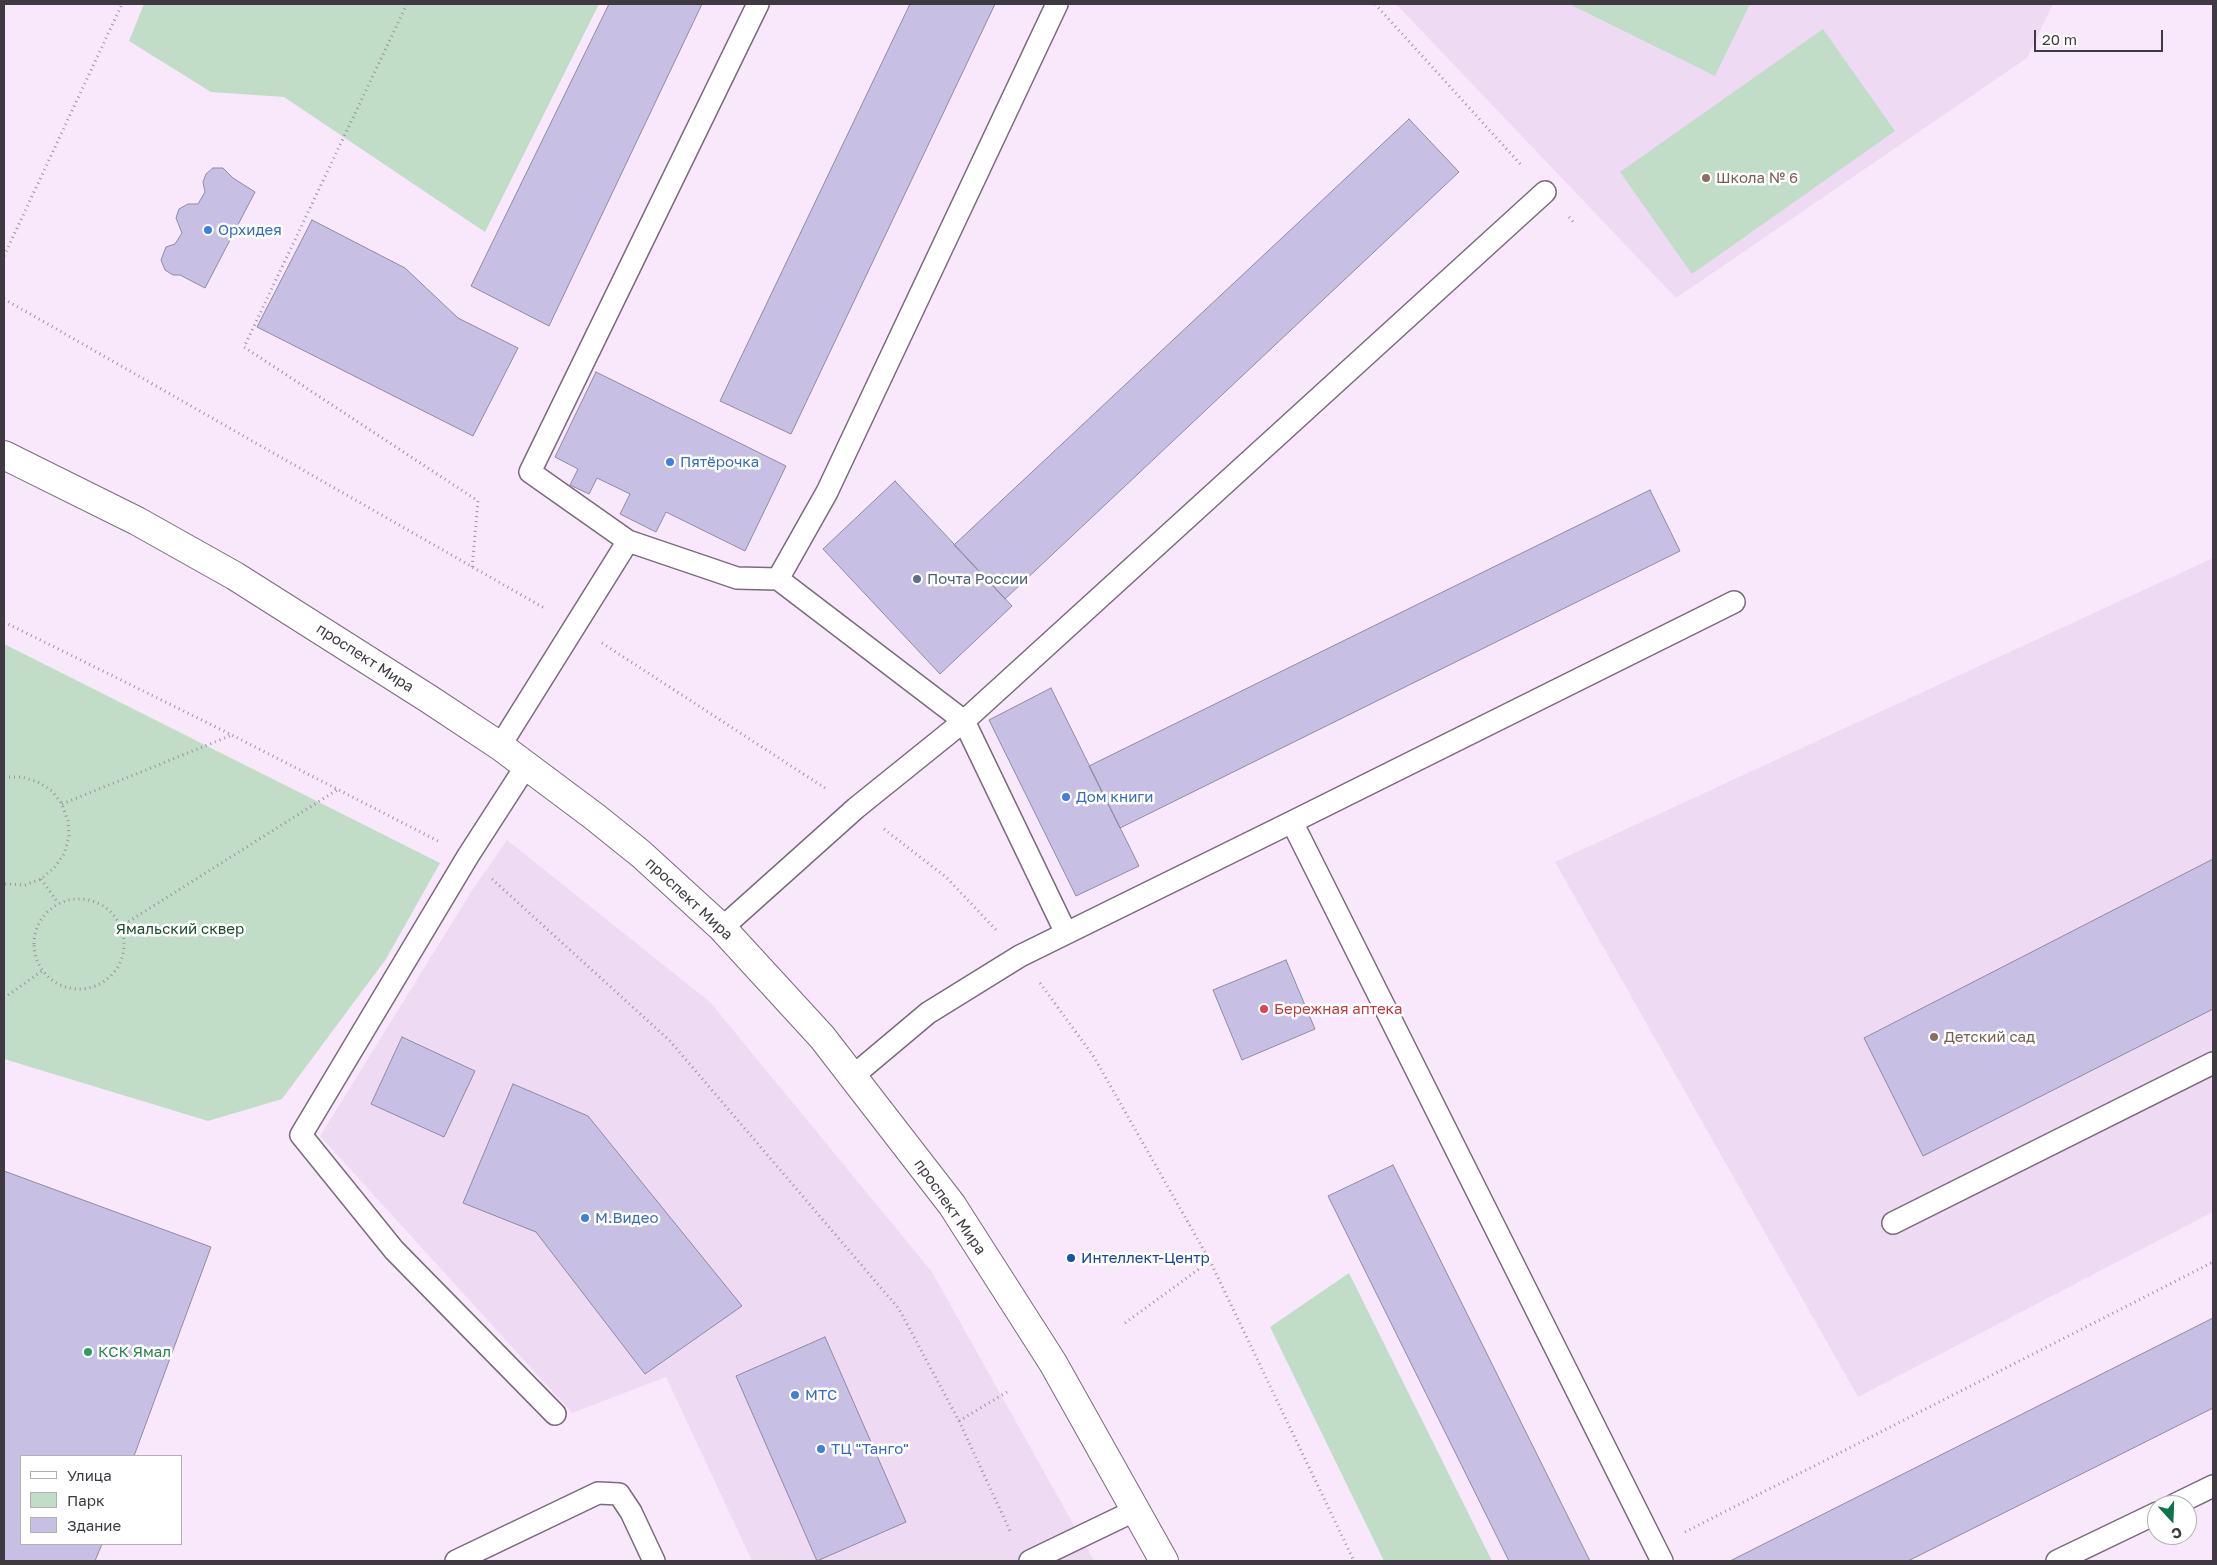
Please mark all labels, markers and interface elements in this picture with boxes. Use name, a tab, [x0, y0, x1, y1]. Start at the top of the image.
scale bar	[2037, 20, 2166, 52]
text: 20 m	[2042, 30, 2077, 48]
place label: Школа № 6	[1716, 169, 1798, 187]
marker: Школа № 6	[1700, 172, 1712, 184]
place label: Орхидея	[218, 221, 282, 239]
marker: Орхидея	[202, 224, 214, 236]
place label: Пятёрочка	[680, 453, 759, 471]
marker: Пятёрочка	[664, 456, 676, 468]
place label: Почта России	[927, 570, 1028, 588]
marker: Почта России	[911, 573, 923, 585]
street label: проспект Мира	[313, 620, 417, 696]
place label: Дом книги	[1076, 788, 1153, 806]
marker: Дом книги	[1060, 791, 1072, 803]
street label: проспект Мира	[642, 854, 736, 944]
park label: Ямальский сквер	[116, 920, 244, 938]
place label: Бережная аптека	[1274, 1000, 1403, 1018]
marker: Бережная аптека	[1258, 1003, 1270, 1015]
place label: Детский сад	[1944, 1028, 2035, 1046]
marker: Детский сад	[1928, 1031, 1940, 1043]
street label: проспект Мира	[910, 1156, 990, 1258]
place label: М.Видео	[595, 1209, 658, 1227]
marker: М.Видео	[579, 1212, 591, 1224]
place label: Интеллект-Центр	[1081, 1249, 1210, 1267]
marker: Интеллект-Центр	[1065, 1252, 1077, 1264]
place label: КСК Ямал	[98, 1343, 171, 1361]
marker: КСК Ямал	[82, 1346, 94, 1358]
place label: МТС	[805, 1386, 837, 1404]
marker: МТС	[789, 1389, 801, 1401]
place label: ТЦ "Танго"	[831, 1440, 909, 1458]
marker: ТЦ "Танго"	[815, 1443, 827, 1455]
legend	[20, 1455, 182, 1545]
text: Улица	[67, 1466, 112, 1484]
text: Парк	[67, 1491, 105, 1509]
north arrow	[2147, 1495, 2197, 1545]
text: Здание	[67, 1516, 121, 1534]
text: С	[2169, 1524, 2185, 1543]

